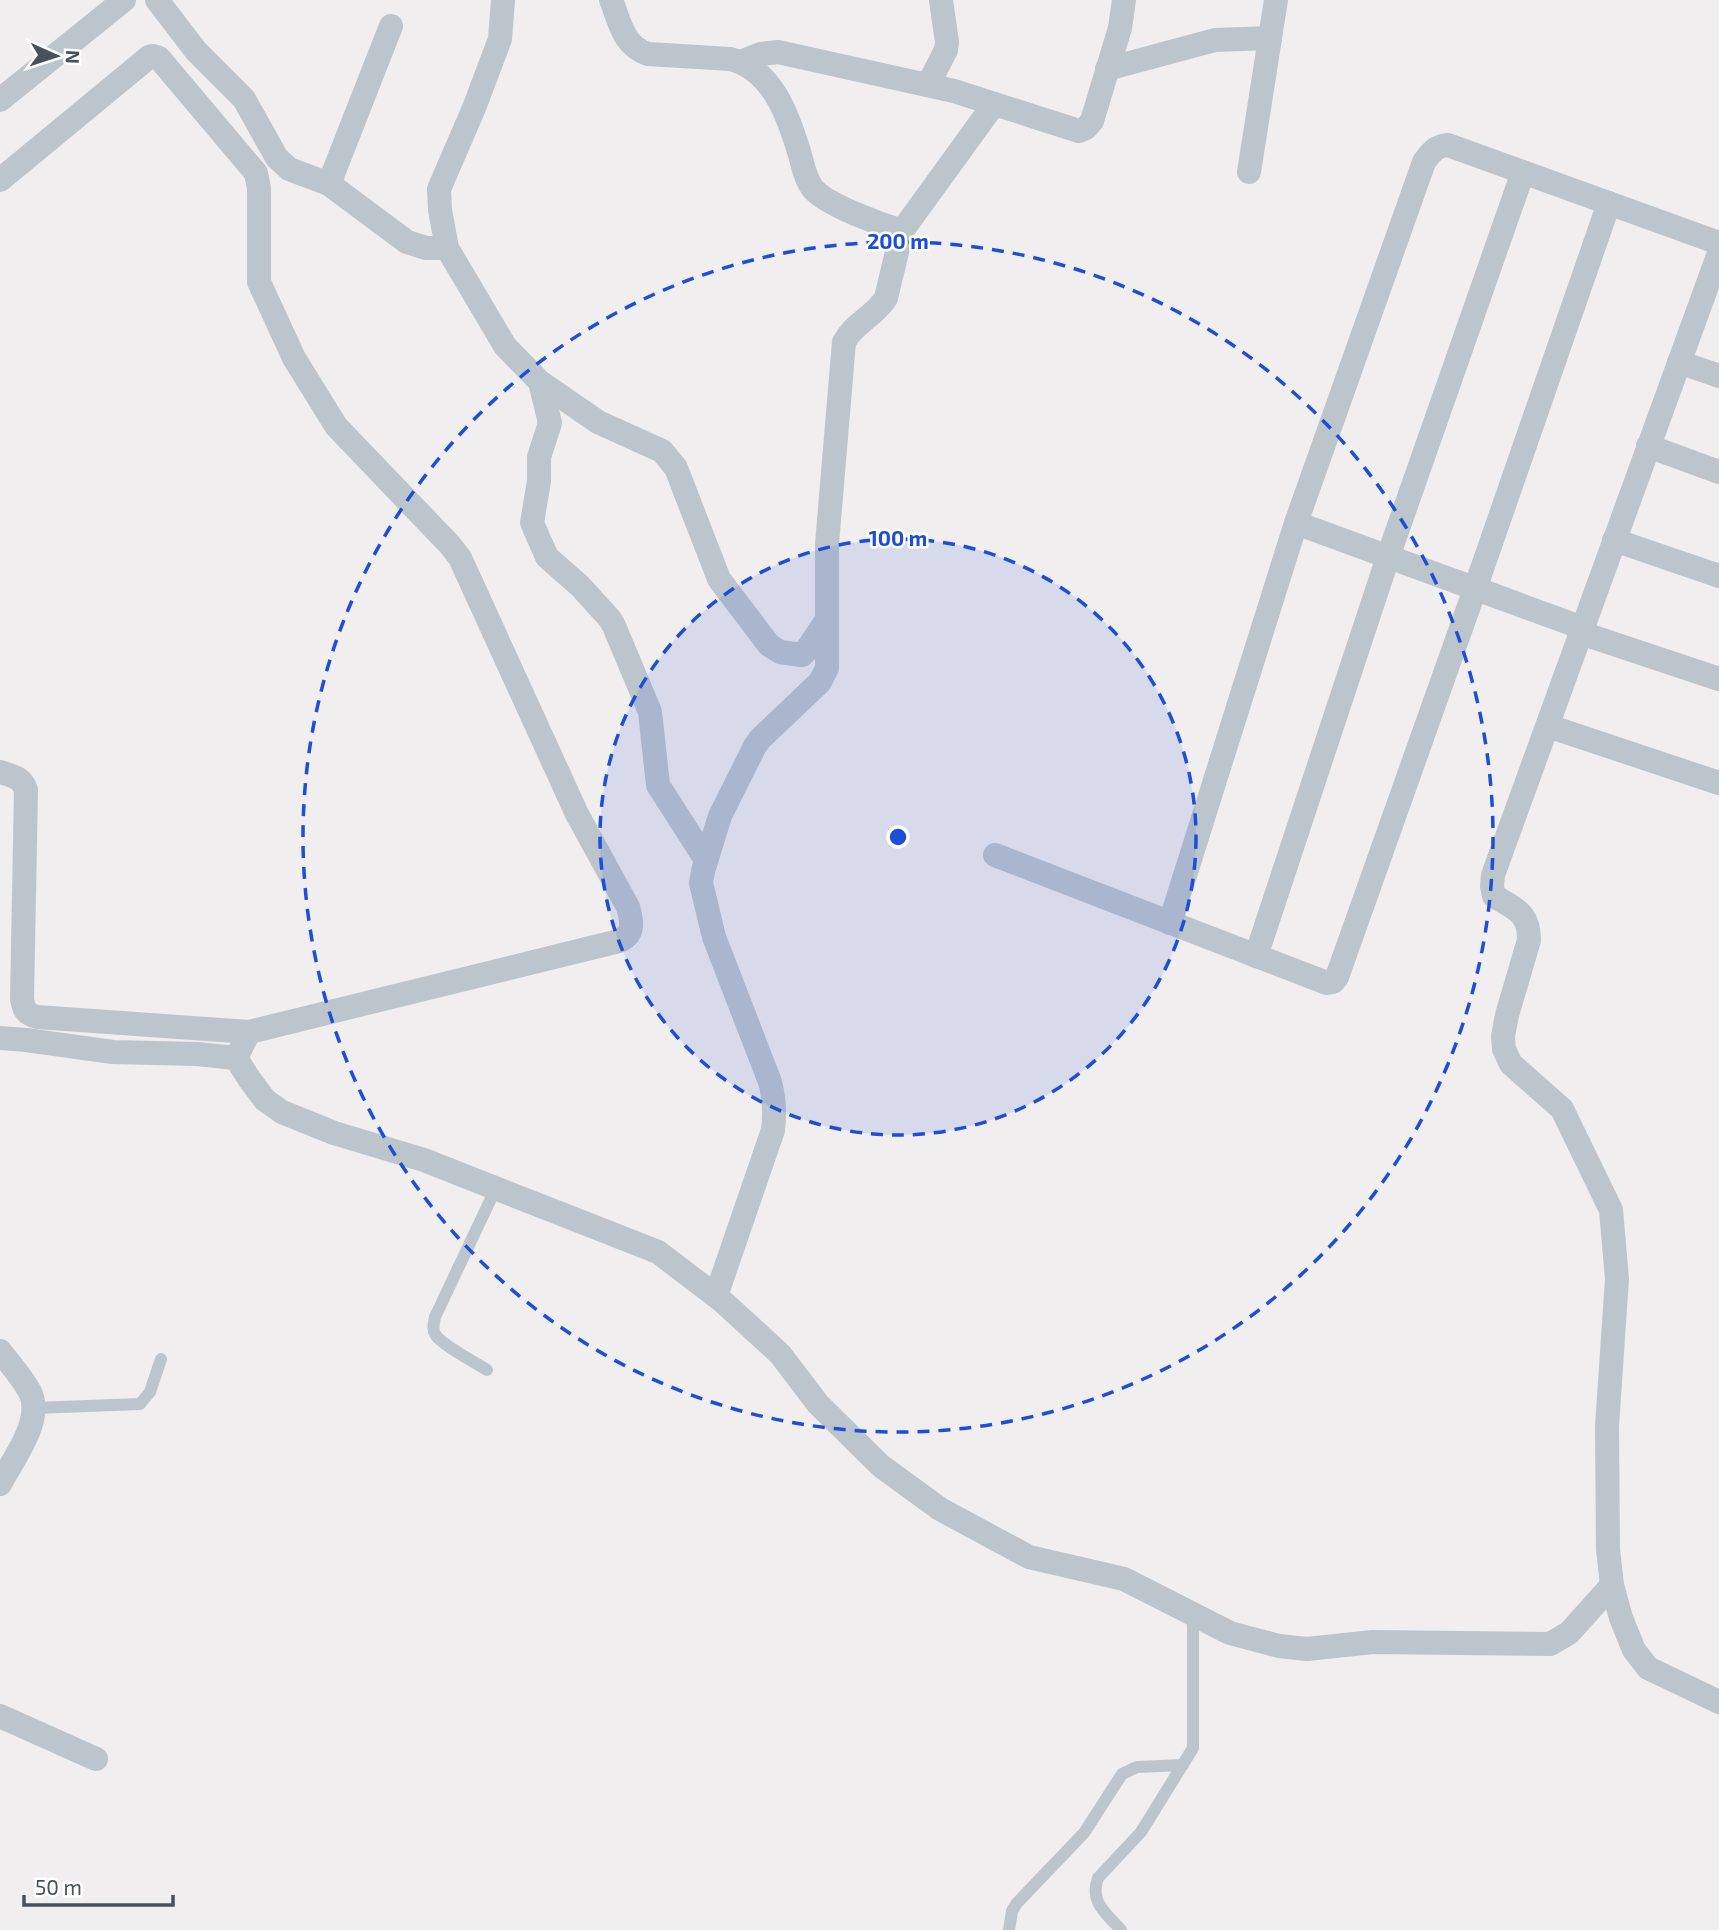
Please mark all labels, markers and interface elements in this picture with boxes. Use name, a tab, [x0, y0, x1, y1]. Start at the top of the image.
north arrow	[21, 21, 91, 91]
text: N	[62, 49, 85, 64]
text: 200 m	[867, 228, 929, 253]
text: 100 m	[869, 525, 927, 550]
centre of rings	[886, 825, 910, 849]
scale bar	[24, 1864, 173, 1908]
text: 50 m	[35, 1874, 82, 1899]

